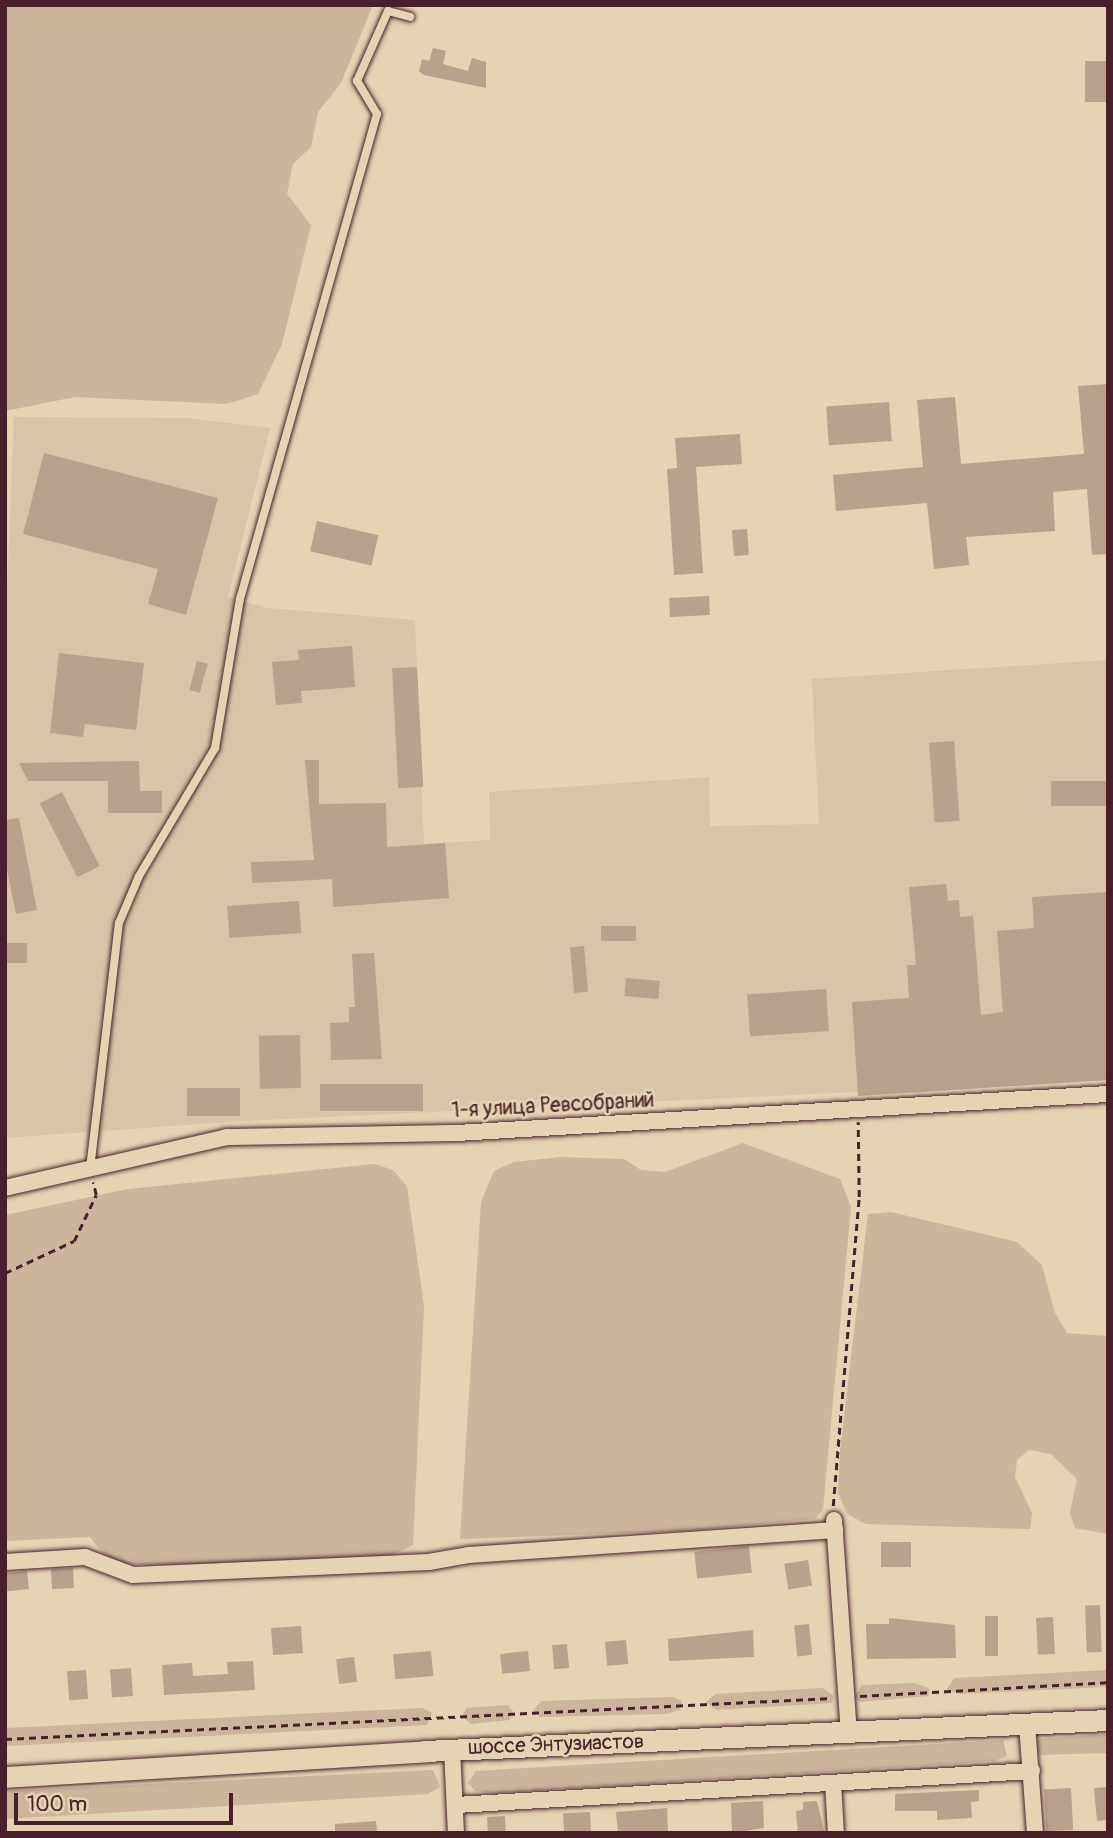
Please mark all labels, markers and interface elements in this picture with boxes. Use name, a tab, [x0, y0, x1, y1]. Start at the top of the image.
street label: 1-я улица Ревсобраний	[451, 1088, 655, 1124]
street label: шоссе Энтузиастов	[467, 1729, 645, 1761]
scale bar	[18, 1778, 236, 1822]
text: 100 m	[27, 1791, 87, 1818]

